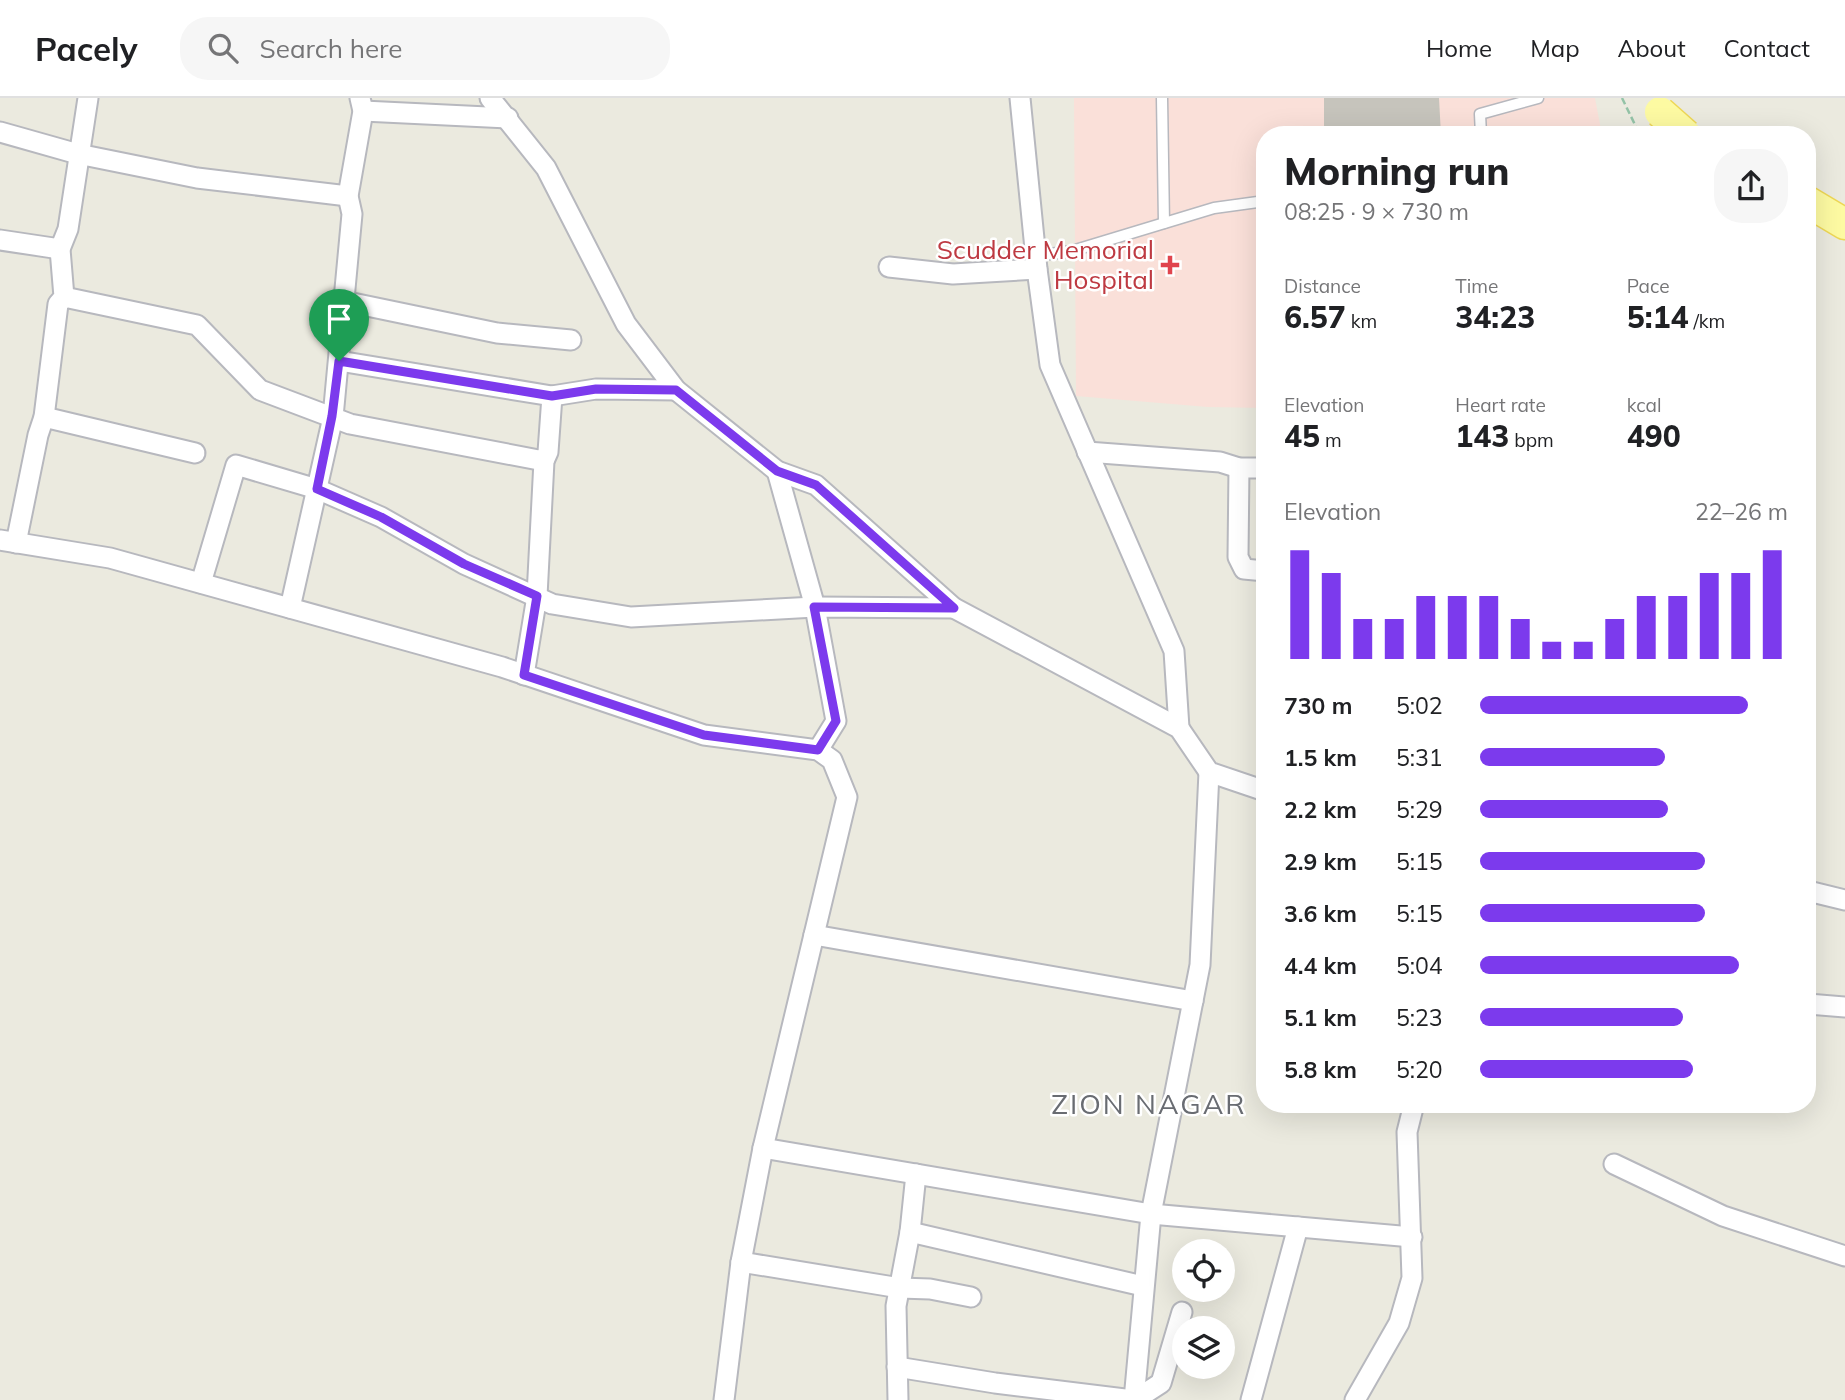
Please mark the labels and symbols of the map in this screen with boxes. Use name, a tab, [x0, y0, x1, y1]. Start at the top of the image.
place label: Scudder Memorial Hospital	[937, 233, 1154, 296]
marker: Scudder Memorial Hospital	[1160, 255, 1180, 275]
pin	[309, 289, 369, 361]
district label: ZION NAGAR	[1051, 1086, 1247, 1121]

